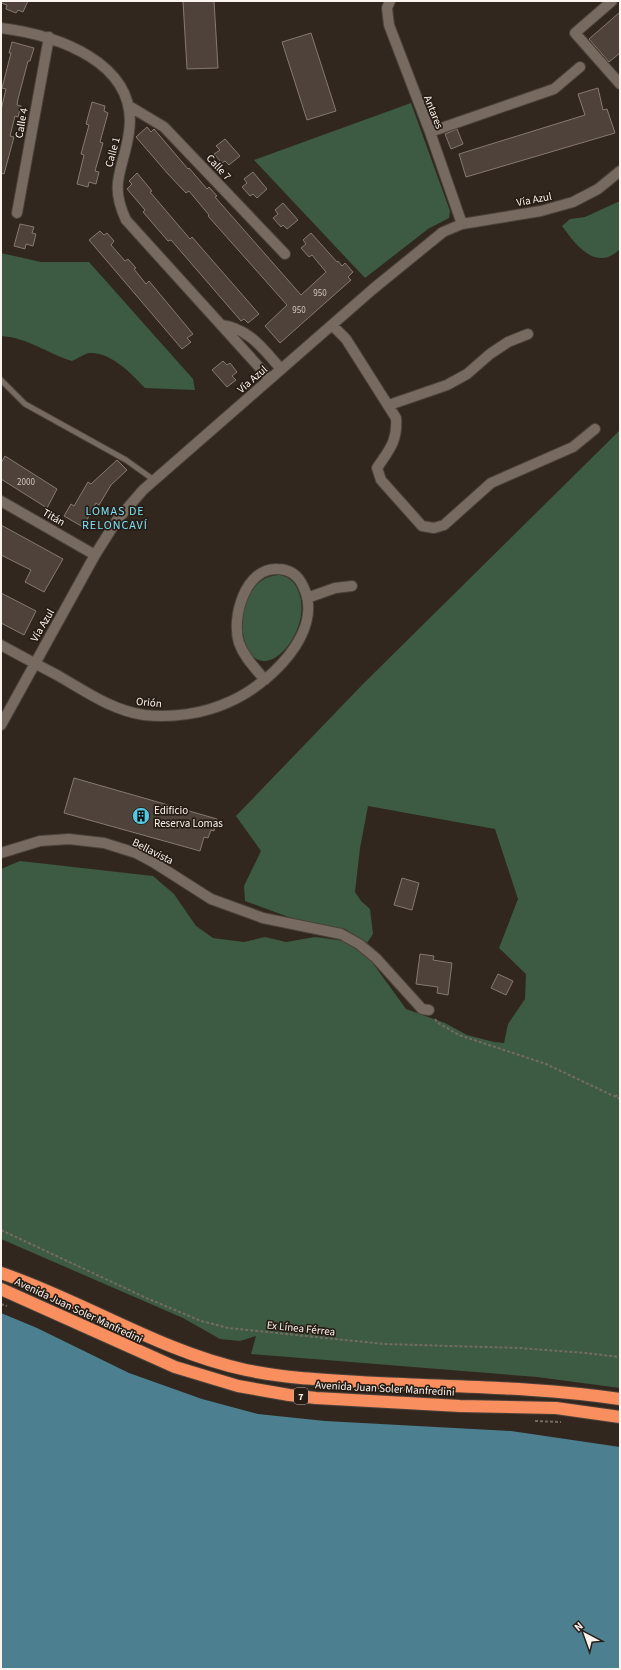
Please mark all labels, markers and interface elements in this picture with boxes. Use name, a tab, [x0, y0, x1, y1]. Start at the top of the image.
street label: Antares	[420, 93, 447, 131]
street label: Calle 4	[11, 106, 32, 139]
street label: Calle 1	[101, 135, 124, 169]
street label: Calle 7	[203, 151, 235, 184]
street label: Vía Azul	[515, 189, 553, 210]
house number: 950	[313, 287, 327, 300]
house number: 950	[292, 304, 306, 317]
street label: Vía Azul	[234, 362, 271, 397]
house number: 2000	[17, 476, 35, 489]
district label: LOMAS DE RELONCAVÍ	[82, 503, 148, 534]
street label: Titán	[40, 505, 68, 530]
street label: Vía Azul	[27, 606, 58, 644]
street label: Orión	[135, 694, 163, 711]
place label: Edificio Reserva Lomas	[154, 803, 223, 831]
building icon: Edificio Reserva Lomas	[131, 806, 151, 826]
street label: Bellavista	[130, 835, 176, 868]
street label: Avenida Juan Soler Manfredini	[12, 1274, 145, 1347]
street label: Ex Línea Férrea	[266, 1317, 336, 1340]
street label: Avenida Juan Soler Manfredini	[315, 1377, 455, 1400]
road number: 7	[294, 1388, 308, 1404]
north arrow	[565, 1614, 605, 1654]
text: N	[571, 1619, 586, 1635]

